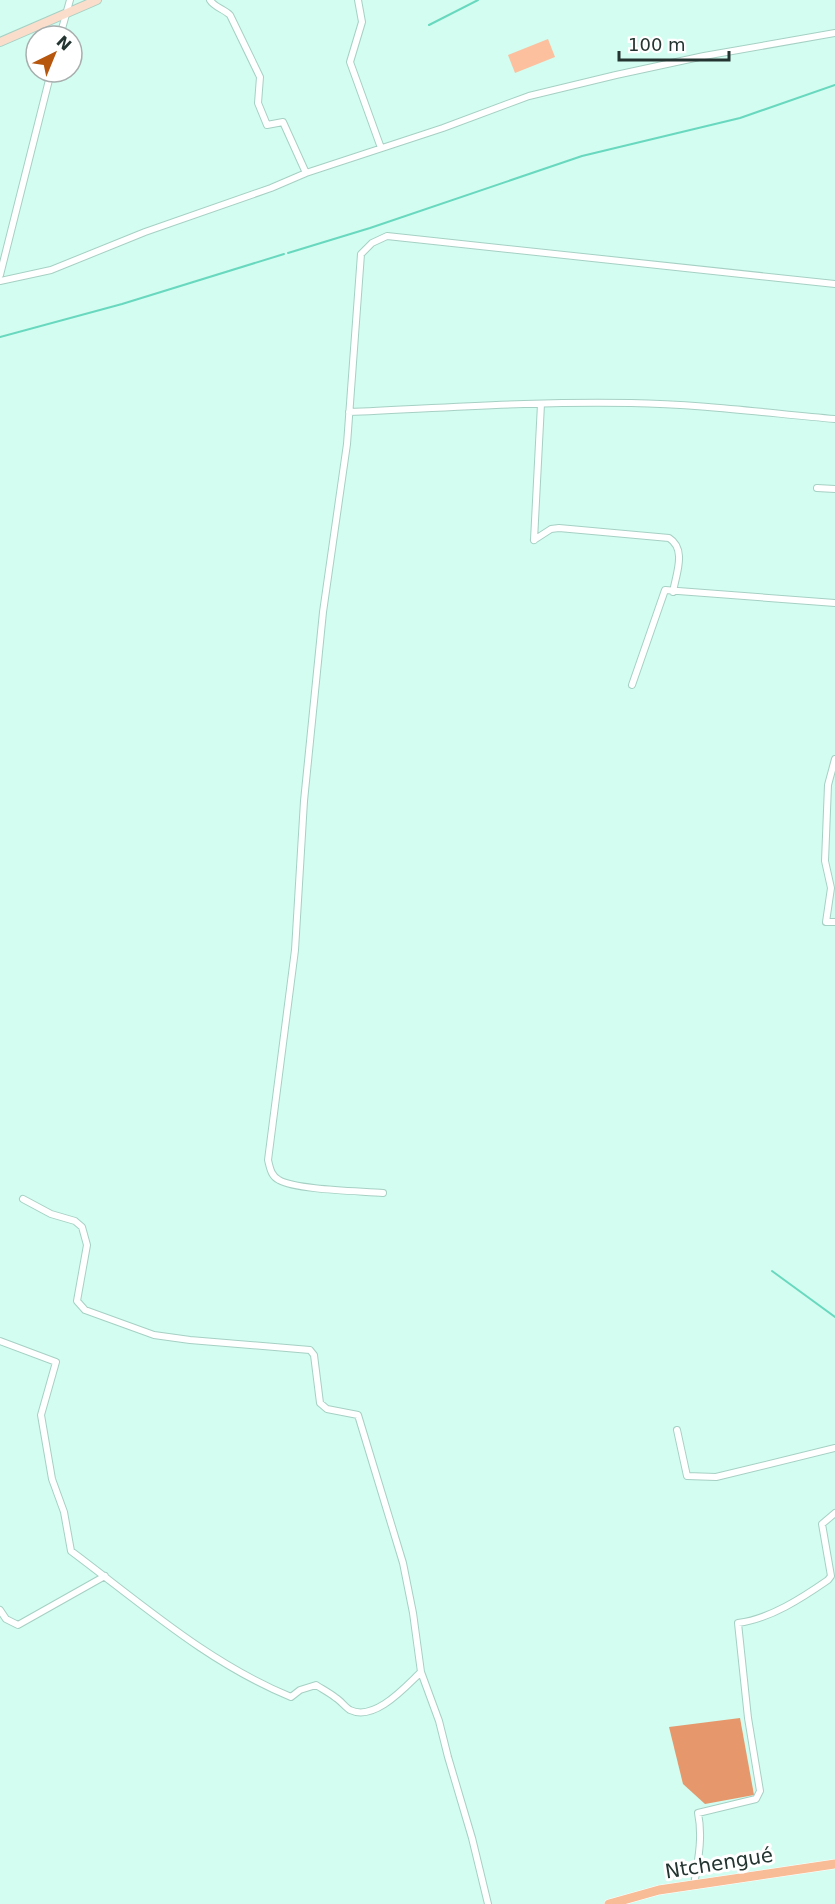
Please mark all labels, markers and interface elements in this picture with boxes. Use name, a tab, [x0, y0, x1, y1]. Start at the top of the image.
north arrow	[24, 24, 84, 84]
scale bar	[619, 24, 728, 62]
text: N	[53, 32, 75, 55]
text: 100 m	[628, 34, 686, 55]
street label: Ntchengué	[663, 1843, 775, 1883]

